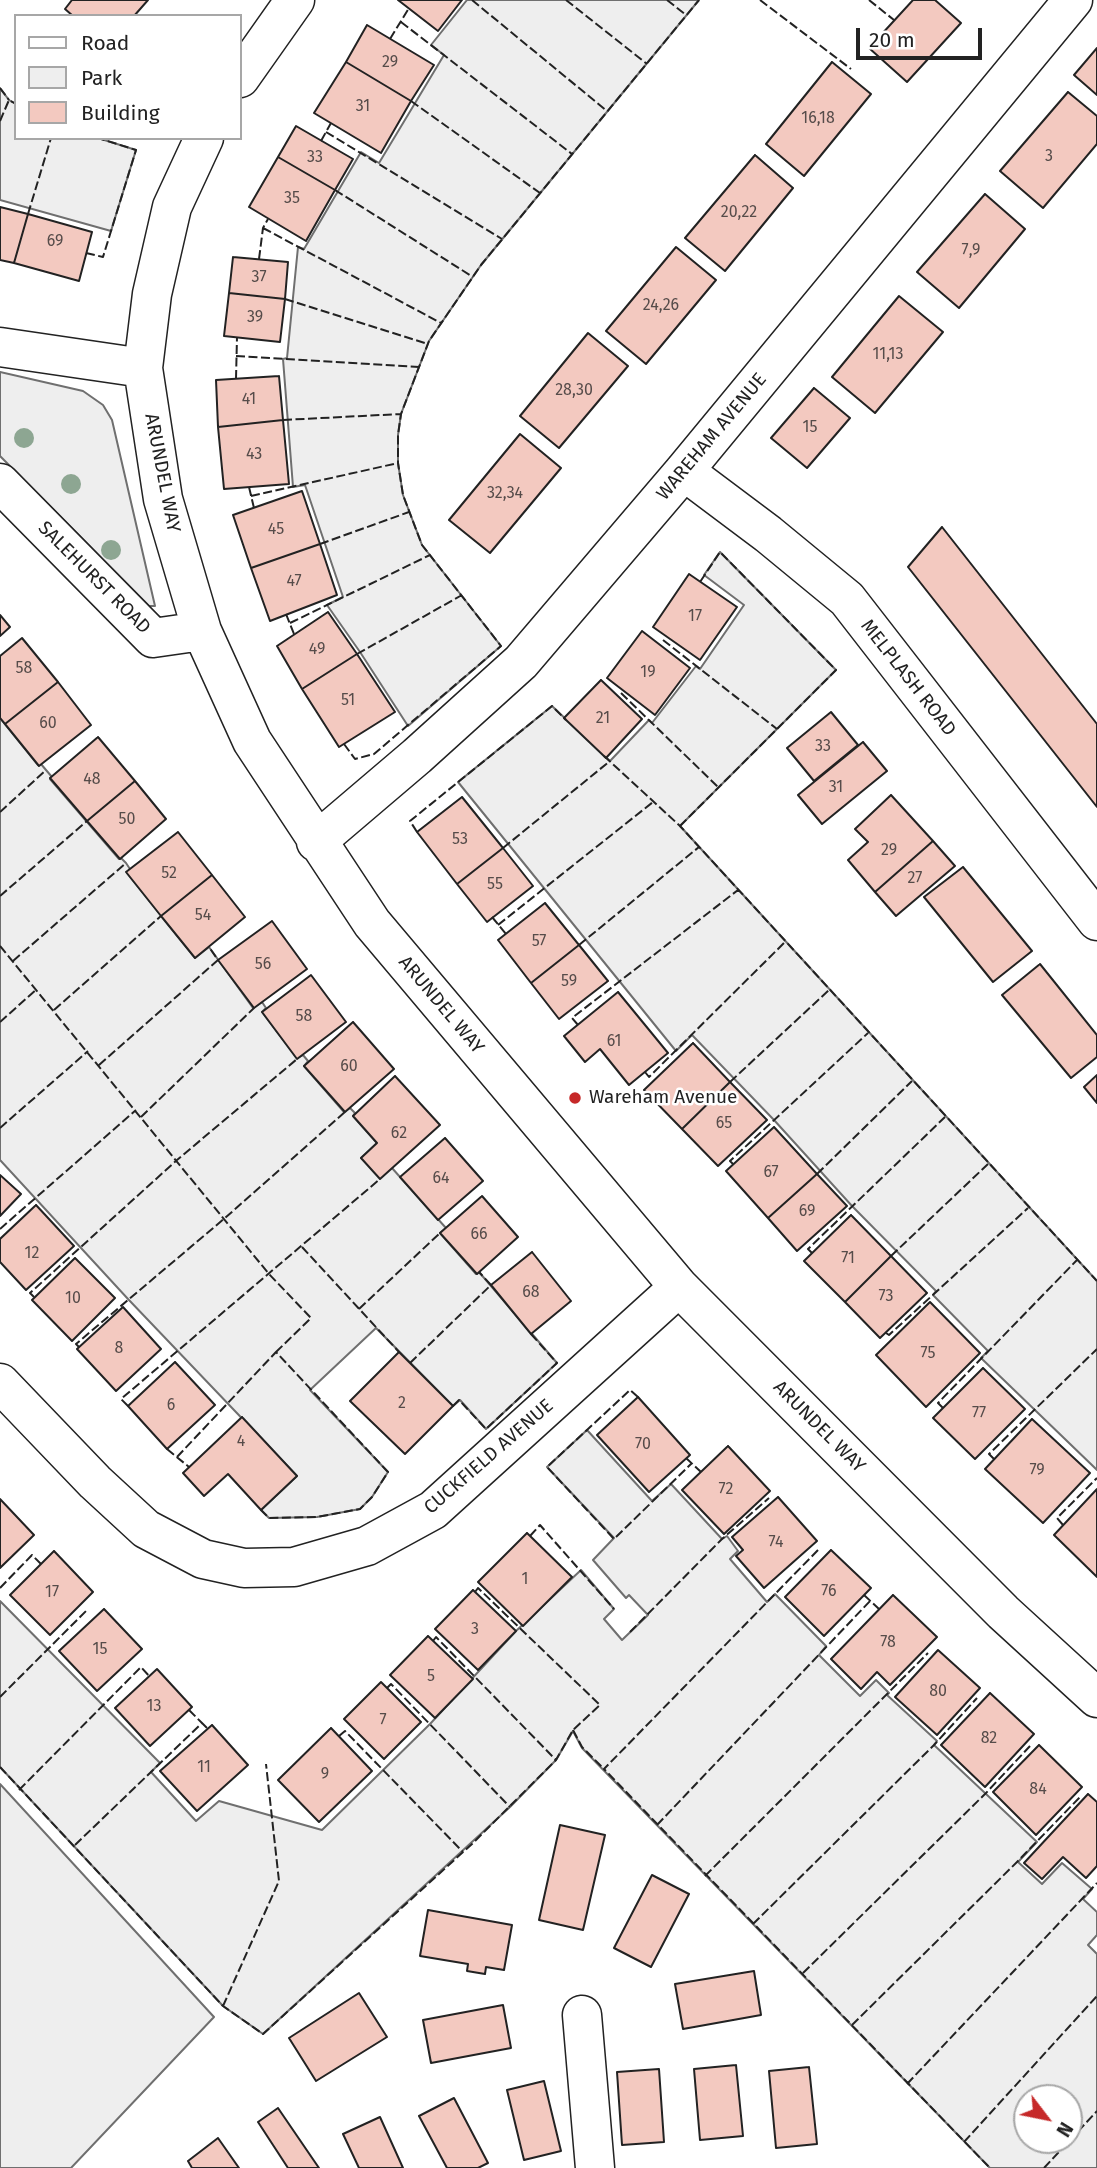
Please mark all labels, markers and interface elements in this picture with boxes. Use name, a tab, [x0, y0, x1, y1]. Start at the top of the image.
legend	[14, 14, 242, 140]
scale bar	[859, 14, 985, 58]
text: 20 m	[869, 27, 915, 53]
text: Road	[81, 30, 129, 56]
house number: 29	[382, 53, 398, 73]
text: Park	[81, 65, 122, 91]
house number: 31	[356, 97, 370, 117]
text: Building	[81, 100, 160, 126]
house number: 16,18	[801, 109, 835, 129]
house number: 3	[1045, 147, 1053, 167]
house number: 33	[307, 148, 323, 168]
house number: 35	[284, 189, 300, 209]
house number: 20,22	[721, 203, 757, 223]
house number: 69	[47, 232, 63, 252]
house number: 7,9	[962, 241, 980, 261]
house number: 37	[251, 268, 267, 288]
house number: 24,26	[643, 296, 679, 316]
house number: 39	[247, 308, 263, 328]
house number: 11,13	[873, 345, 903, 365]
street label: WAREHAM AVENUE	[652, 369, 772, 505]
house number: 28,30	[555, 381, 593, 401]
house number: 41	[242, 390, 256, 410]
street label: ARUNDEL WAY	[139, 412, 185, 534]
house number: 15	[803, 418, 817, 438]
house number: 43	[246, 445, 262, 465]
house number: 32,34	[487, 484, 523, 504]
street label: SALEHURST ROAD	[33, 517, 155, 639]
house number: 45	[268, 520, 284, 540]
house number: 47	[286, 572, 302, 592]
house number: 17	[688, 607, 702, 627]
street label: MELPLASH ROAD	[855, 615, 961, 741]
house number: 49	[309, 640, 325, 660]
house number: 58	[16, 659, 32, 679]
house number: 19	[640, 663, 656, 683]
house number: 51	[341, 691, 355, 711]
house number: 21	[596, 709, 610, 729]
house number: 60	[39, 714, 57, 734]
house number: 33	[815, 737, 831, 757]
house number: 48	[83, 770, 101, 790]
house number: 31	[829, 778, 843, 798]
house number: 50	[119, 810, 135, 830]
house number: 53	[452, 830, 468, 850]
house number: 29	[881, 841, 897, 861]
house number: 52	[161, 864, 177, 884]
house number: 27	[908, 869, 922, 889]
house number: 55	[487, 875, 503, 895]
house number: 54	[195, 906, 211, 926]
house number: 57	[532, 932, 546, 952]
street label: ARUNDEL WAY	[393, 951, 489, 1059]
house number: 56	[255, 955, 271, 975]
house number: 59	[561, 972, 577, 992]
house number: 58	[296, 1007, 312, 1027]
house number: 61	[607, 1032, 621, 1052]
house number: 60	[340, 1057, 358, 1077]
place label: Wareham Avenue	[589, 1087, 737, 1109]
marker: Wareham Avenue	[567, 1090, 583, 1106]
house number: 65	[716, 1114, 732, 1134]
house number: 62	[391, 1124, 407, 1144]
house number: 67	[763, 1163, 779, 1183]
house number: 64	[432, 1169, 450, 1189]
house number: 69	[799, 1202, 815, 1222]
house number: 66	[470, 1225, 488, 1245]
house number: 12	[25, 1244, 39, 1264]
house number: 71	[841, 1249, 855, 1269]
house number: 68	[522, 1283, 540, 1303]
house number: 73	[879, 1287, 893, 1307]
house number: 10	[65, 1289, 81, 1309]
house number: 8	[115, 1339, 123, 1359]
house number: 75	[921, 1344, 935, 1364]
street label: ARUNDEL WAY	[768, 1376, 870, 1478]
house number: 2	[398, 1394, 406, 1414]
street label: CUCKFIELD AVENUE	[420, 1395, 558, 1519]
house number: 6	[167, 1396, 175, 1416]
house number: 77	[972, 1404, 986, 1424]
house number: 4	[237, 1432, 245, 1452]
house number: 70	[635, 1435, 651, 1455]
house number: 79	[1029, 1461, 1045, 1481]
house number: 72	[719, 1480, 733, 1500]
house number: 74	[769, 1533, 783, 1553]
house number: 1	[522, 1570, 528, 1590]
house number: 76	[821, 1582, 837, 1602]
house number: 17	[45, 1583, 59, 1603]
house number: 3	[471, 1620, 479, 1640]
house number: 78	[880, 1633, 896, 1653]
house number: 15	[93, 1640, 107, 1660]
house number: 5	[427, 1667, 435, 1687]
house number: 80	[929, 1682, 947, 1702]
house number: 13	[147, 1697, 161, 1717]
house number: 7	[379, 1711, 387, 1731]
house number: 82	[981, 1729, 997, 1749]
house number: 11	[197, 1758, 211, 1778]
house number: 9	[321, 1765, 329, 1785]
house number: 84	[1029, 1780, 1047, 1800]
north arrow	[1013, 2084, 1083, 2154]
text: N	[1051, 2118, 1078, 2141]

